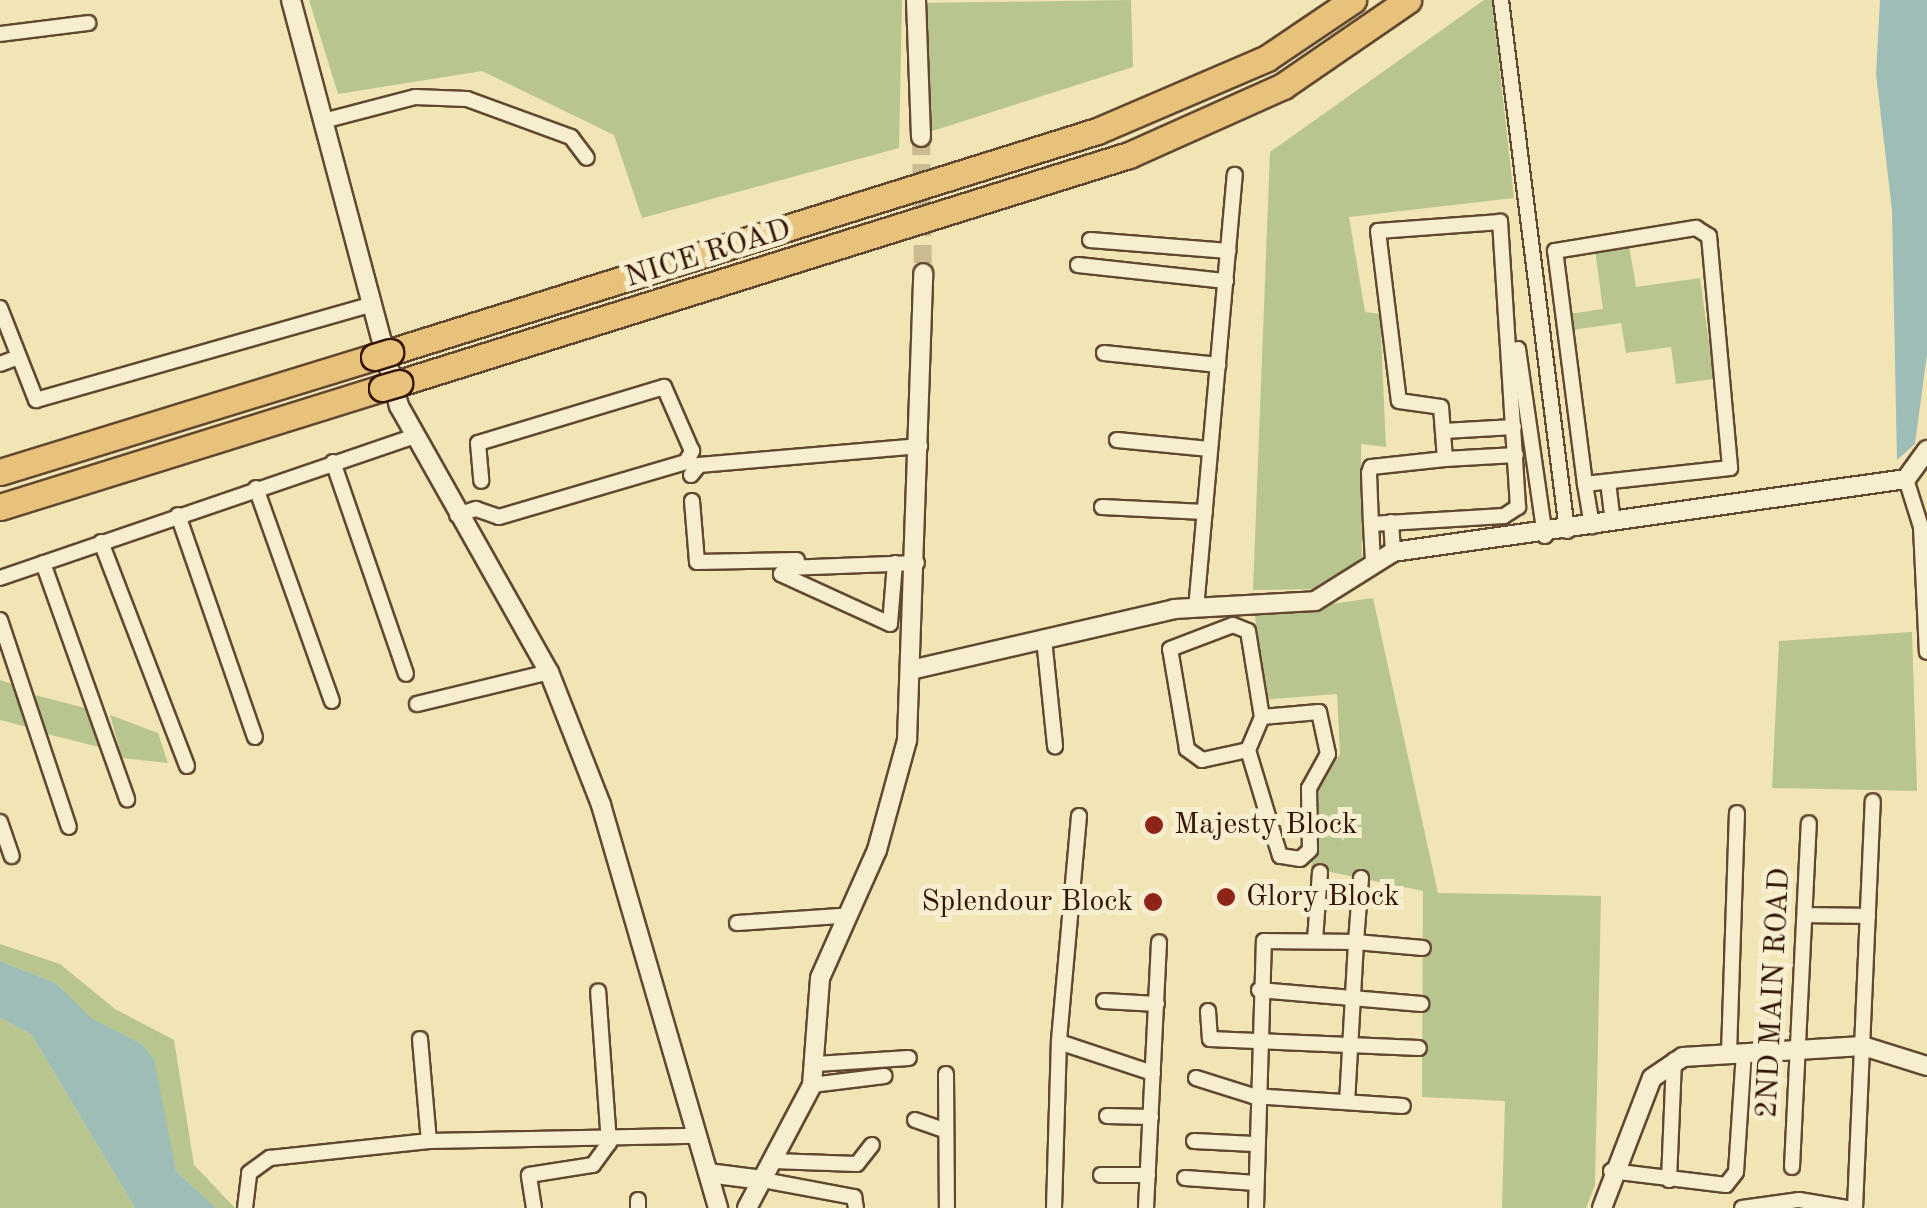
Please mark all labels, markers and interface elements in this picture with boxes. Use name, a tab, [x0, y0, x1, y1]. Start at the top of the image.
street label: NICE ROAD	[621, 212, 795, 296]
place label: Majesty Block	[1174, 807, 1358, 843]
marker: Majesty Block	[1143, 814, 1165, 836]
street label: 2ND MAIN ROAD	[1749, 867, 1799, 1119]
place label: Glory Block	[1246, 879, 1400, 915]
place label: Splendour Block	[921, 884, 1133, 920]
marker: Glory Block	[1215, 886, 1237, 908]
marker: Splendour Block	[1142, 891, 1164, 913]

